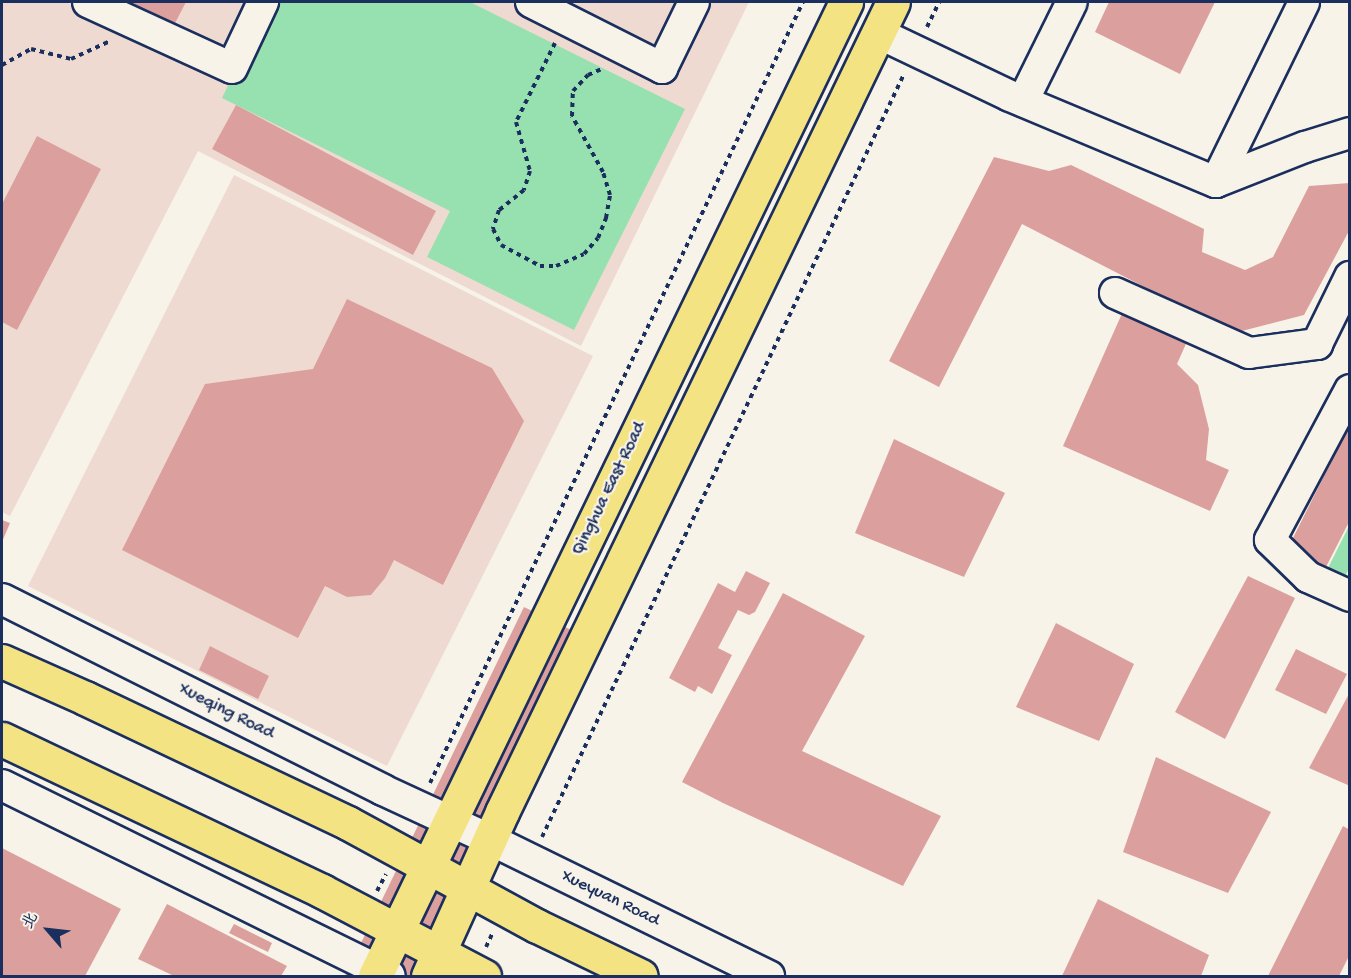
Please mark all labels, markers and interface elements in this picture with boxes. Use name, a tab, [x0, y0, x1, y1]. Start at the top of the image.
street label: Qinghua East Road	[568, 419, 652, 559]
street label: Xueqing Road	[175, 679, 277, 745]
street label: Xueyuan Road	[557, 866, 663, 932]
north arrow	[18, 900, 78, 960]
text: 北	[20, 910, 44, 933]

